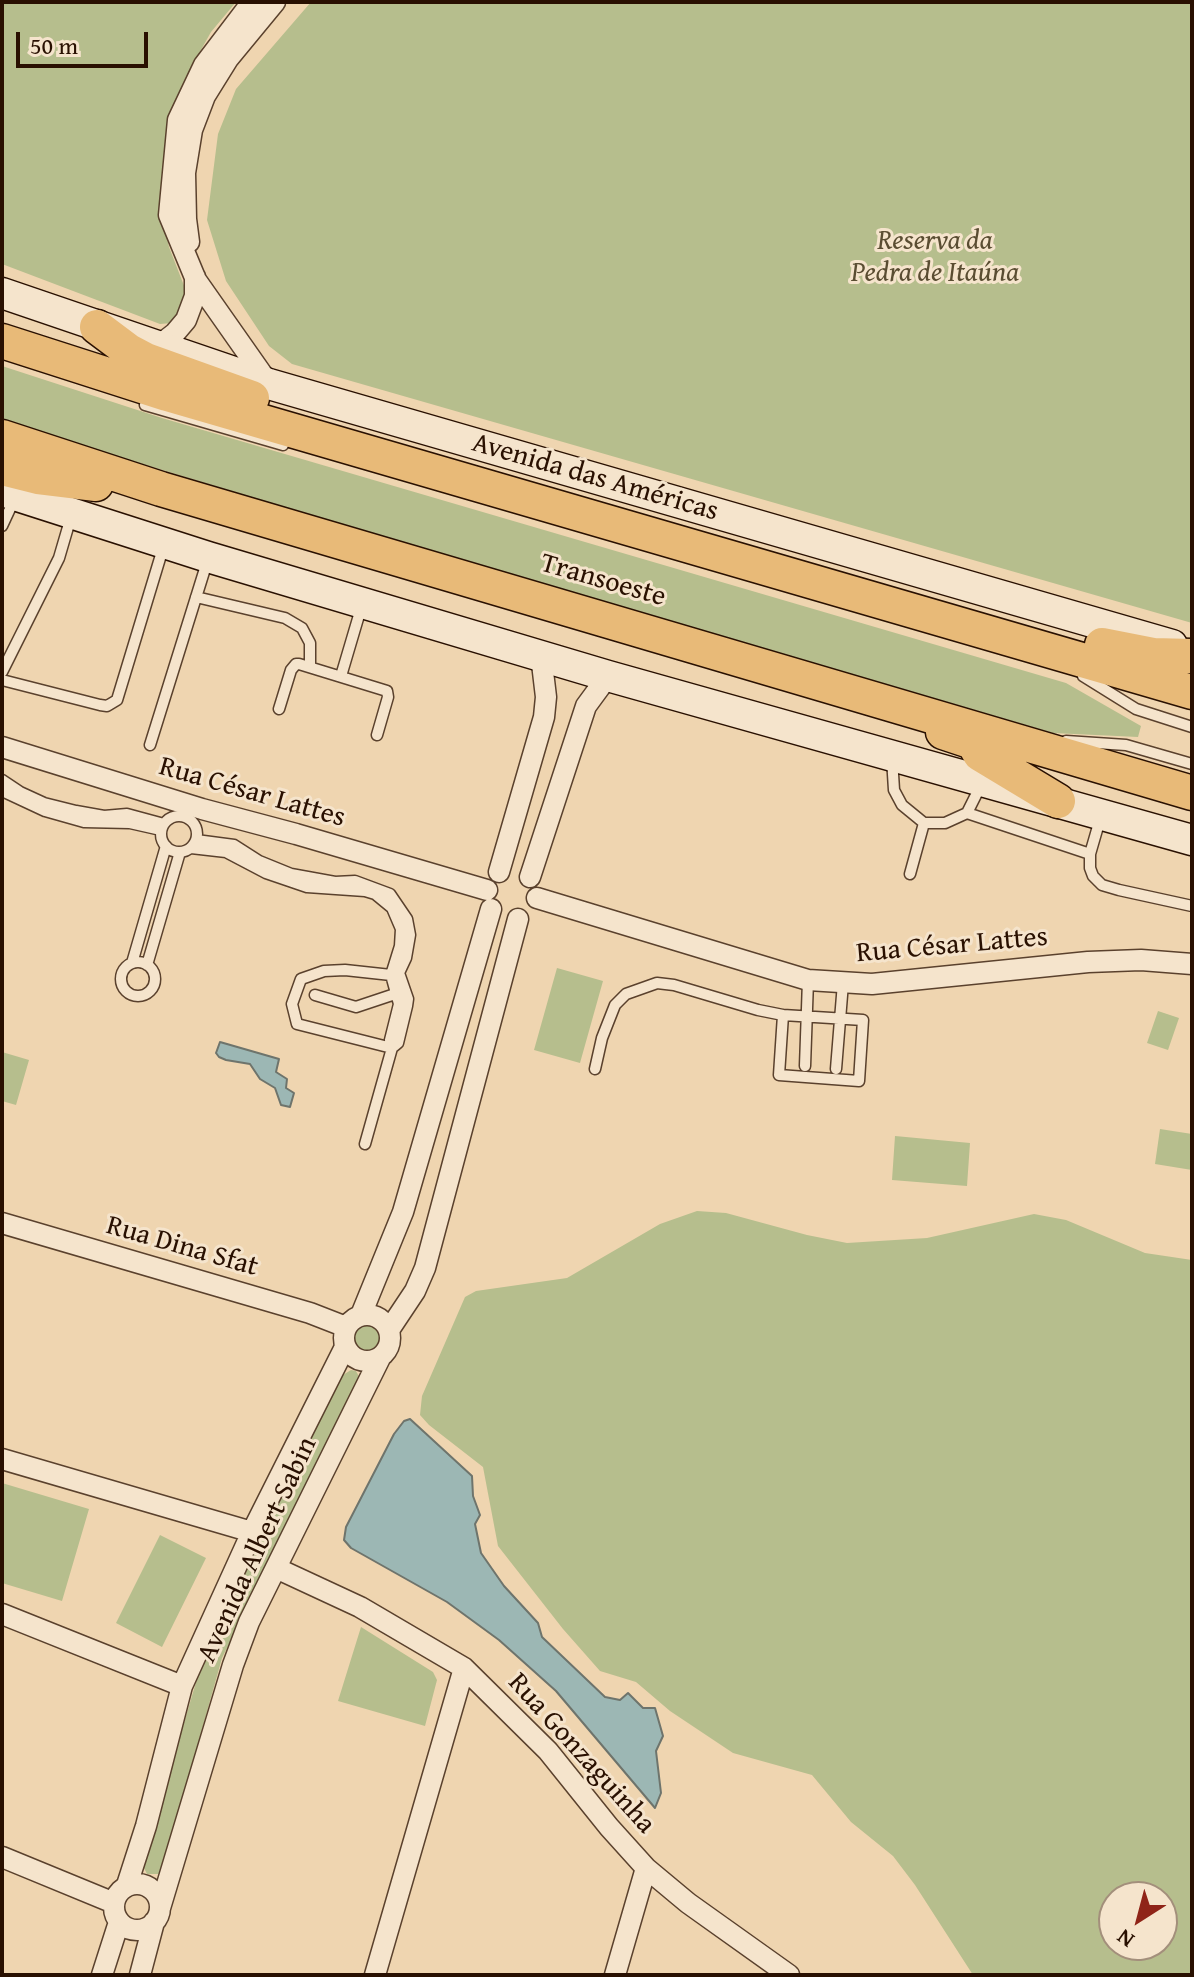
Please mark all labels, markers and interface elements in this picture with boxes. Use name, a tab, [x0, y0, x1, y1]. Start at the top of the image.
scale bar	[20, 16, 152, 66]
text: 50 m	[30, 28, 78, 63]
park label: Reserva da Pedra de Itaúna	[851, 225, 1019, 291]
street label: Avenida das Américas	[468, 427, 722, 529]
street label: Transoeste	[537, 547, 669, 615]
street label: Rua César Lattes	[155, 750, 349, 836]
street label: Rua César Lattes	[855, 921, 1049, 971]
street label: Rua Dina Sfat	[102, 1209, 262, 1285]
street label: Avenida Albert Sabin	[191, 1432, 325, 1668]
street label: Rua Gonzaguinha	[500, 1667, 662, 1841]
north arrow	[1098, 1881, 1178, 1961]
text: N	[1110, 1922, 1140, 1956]

